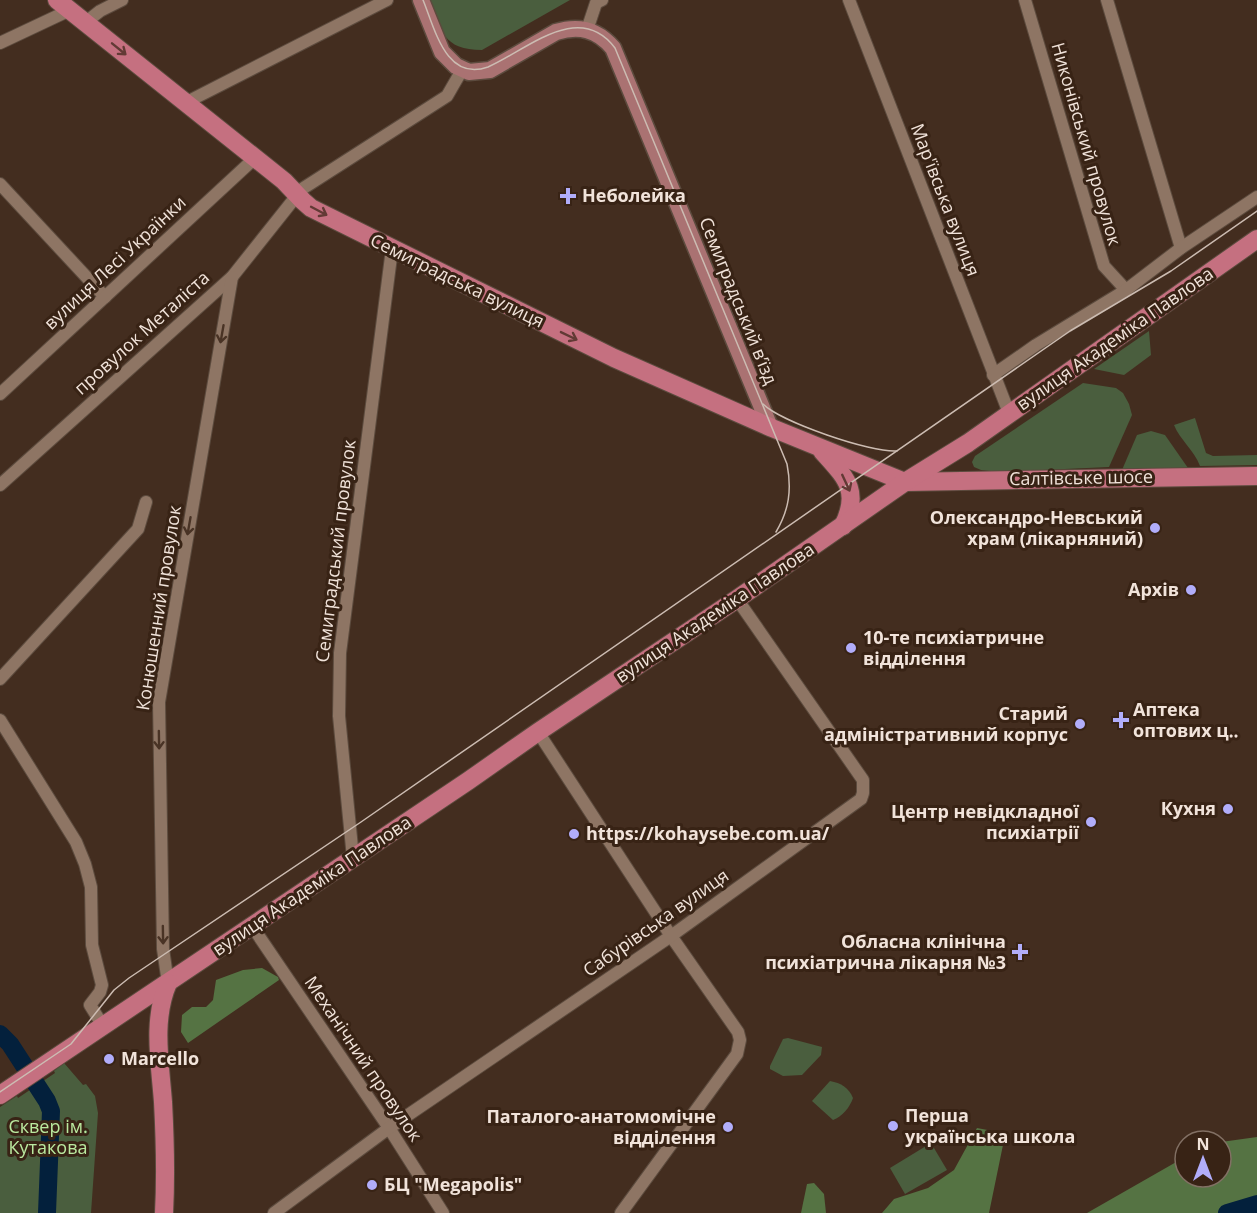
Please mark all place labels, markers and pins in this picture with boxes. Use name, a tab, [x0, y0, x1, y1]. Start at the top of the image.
place label: Неболейка	[582, 183, 686, 207]
marker: Неболейка	[559, 187, 577, 205]
place label: Олександро-Невський храм (лікарняний)	[930, 505, 1143, 550]
marker: Олександро-Невський храм (лікарняний)	[1148, 521, 1162, 535]
place label: Архів	[1128, 577, 1179, 601]
marker: Архів	[1184, 583, 1198, 597]
place label: 10-те психіатричне відділення	[863, 625, 1044, 670]
marker: 10-те психіатричне відділення	[844, 641, 858, 655]
place label: Аптека оптових ц‥	[1133, 697, 1238, 742]
place label: Старий адміністративний корпус	[824, 701, 1068, 746]
marker: Аптека оптових ц‥	[1114, 713, 1128, 727]
marker: Старий адміністративний корпус	[1073, 717, 1087, 731]
place label: Кухня	[1161, 796, 1216, 820]
place label: Центр невідкладної психіатрії	[891, 799, 1080, 844]
marker: Кухня	[1221, 802, 1235, 816]
marker: Центр невідкладної психіатрії	[1084, 815, 1098, 829]
place label: https://kohaysebe.com.ua/	[586, 821, 830, 845]
marker: https://kohaysebe.com.ua/	[567, 827, 581, 841]
place label: Обласна клінічна психіатрична лікарня №3	[765, 929, 1006, 974]
marker: Обласна клінічна психіатрична лікарня №3	[1011, 943, 1029, 961]
place label: Marcello	[121, 1046, 199, 1070]
marker: Marcello	[102, 1052, 116, 1066]
place label: Перша українська школа	[905, 1103, 1075, 1148]
place label: Паталого-анатомомічне відділення	[486, 1104, 716, 1149]
marker: Перша українська школа	[886, 1119, 900, 1133]
marker: Паталого-анатомомічне відділення	[721, 1120, 735, 1134]
place label: БЦ "Megapolis"	[384, 1172, 522, 1196]
marker: БЦ "Megapolis"	[365, 1178, 379, 1192]

